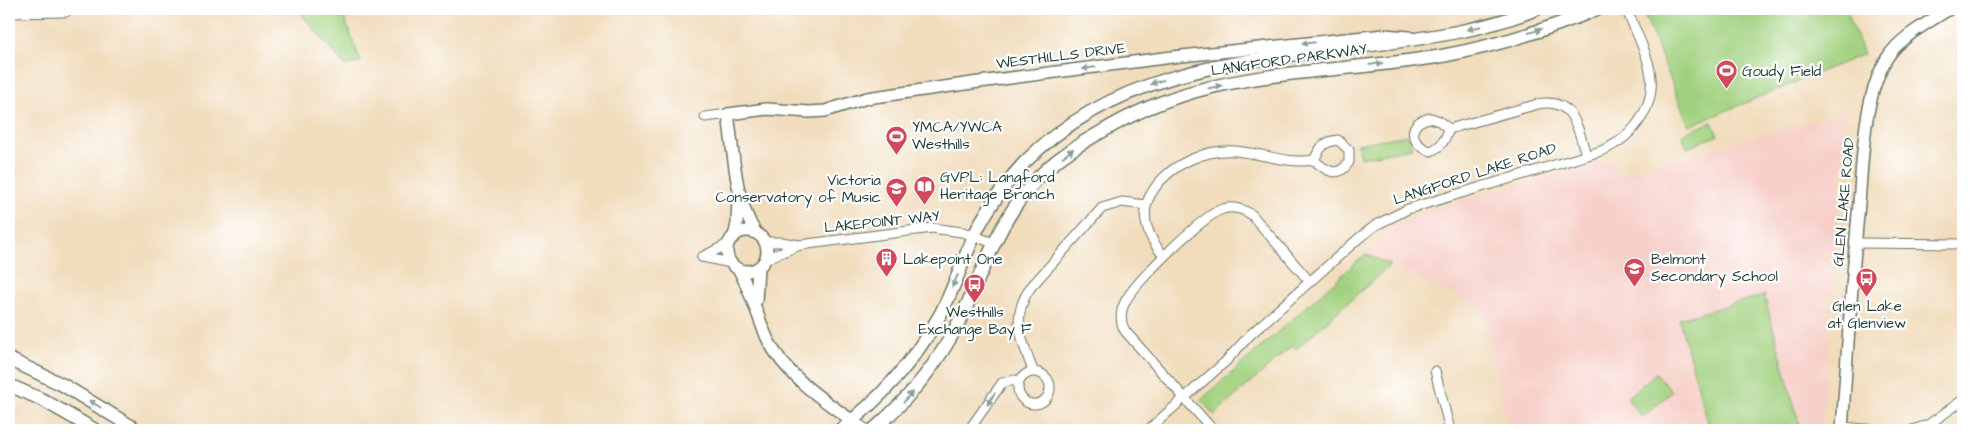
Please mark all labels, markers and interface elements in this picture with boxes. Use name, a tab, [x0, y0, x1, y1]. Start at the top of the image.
one-way arrow	[1467, 24, 1482, 32]
one-way arrow	[1528, 27, 1543, 35]
street label: WESTHILLS DRIVE	[995, 38, 1127, 74]
street label: LANGFORD PARKWAY	[1210, 39, 1368, 81]
one-way arrow	[1300, 39, 1316, 47]
sports icon: Goudy Field	[1714, 59, 1738, 90]
one-way arrow	[1369, 60, 1385, 68]
place label: Goudy Field	[1742, 61, 1821, 83]
one-way arrow	[1080, 64, 1096, 72]
one-way arrow	[1149, 79, 1164, 87]
one-way arrow	[1208, 82, 1224, 90]
place label: YMCA/YWCA Westhills	[912, 117, 1002, 155]
sports icon: YMCA/YWCA Westhills	[884, 124, 908, 155]
street label: GLEN LAKE ROAD	[1828, 137, 1860, 267]
street label: LANGFORD LAKE ROAD	[1391, 138, 1560, 210]
one-way arrow	[1061, 148, 1075, 158]
place label: GVPL: Langford Heritage Branch	[940, 167, 1055, 206]
place label: Victoria Conservatory of Music	[715, 170, 882, 209]
library icon: GVPL: Langford Heritage Branch	[912, 174, 936, 205]
school or university icon: Victoria Conservatory of Music	[885, 177, 909, 208]
street label: LAKEPOINT WAY	[823, 205, 941, 239]
building icon: Lakepoint One	[875, 247, 899, 278]
place label: Lakepoint One	[903, 249, 1003, 270]
place label: Belmont Secondary School	[1651, 249, 1778, 288]
school or university icon: Belmont Secondary School	[1623, 256, 1647, 287]
bus stop icon: Glen Lake at Glenview	[1855, 266, 1879, 297]
bus stop icon: Westhills Exchange Bay F	[963, 272, 987, 303]
one-way arrow	[951, 274, 959, 288]
place label: Glen Lake at Glenview	[1828, 296, 1906, 334]
place label: Westhills Exchange Bay F	[919, 302, 1032, 341]
one-way arrow	[902, 391, 914, 403]
one-way arrow	[986, 393, 996, 406]
one-way arrow	[89, 400, 102, 409]

